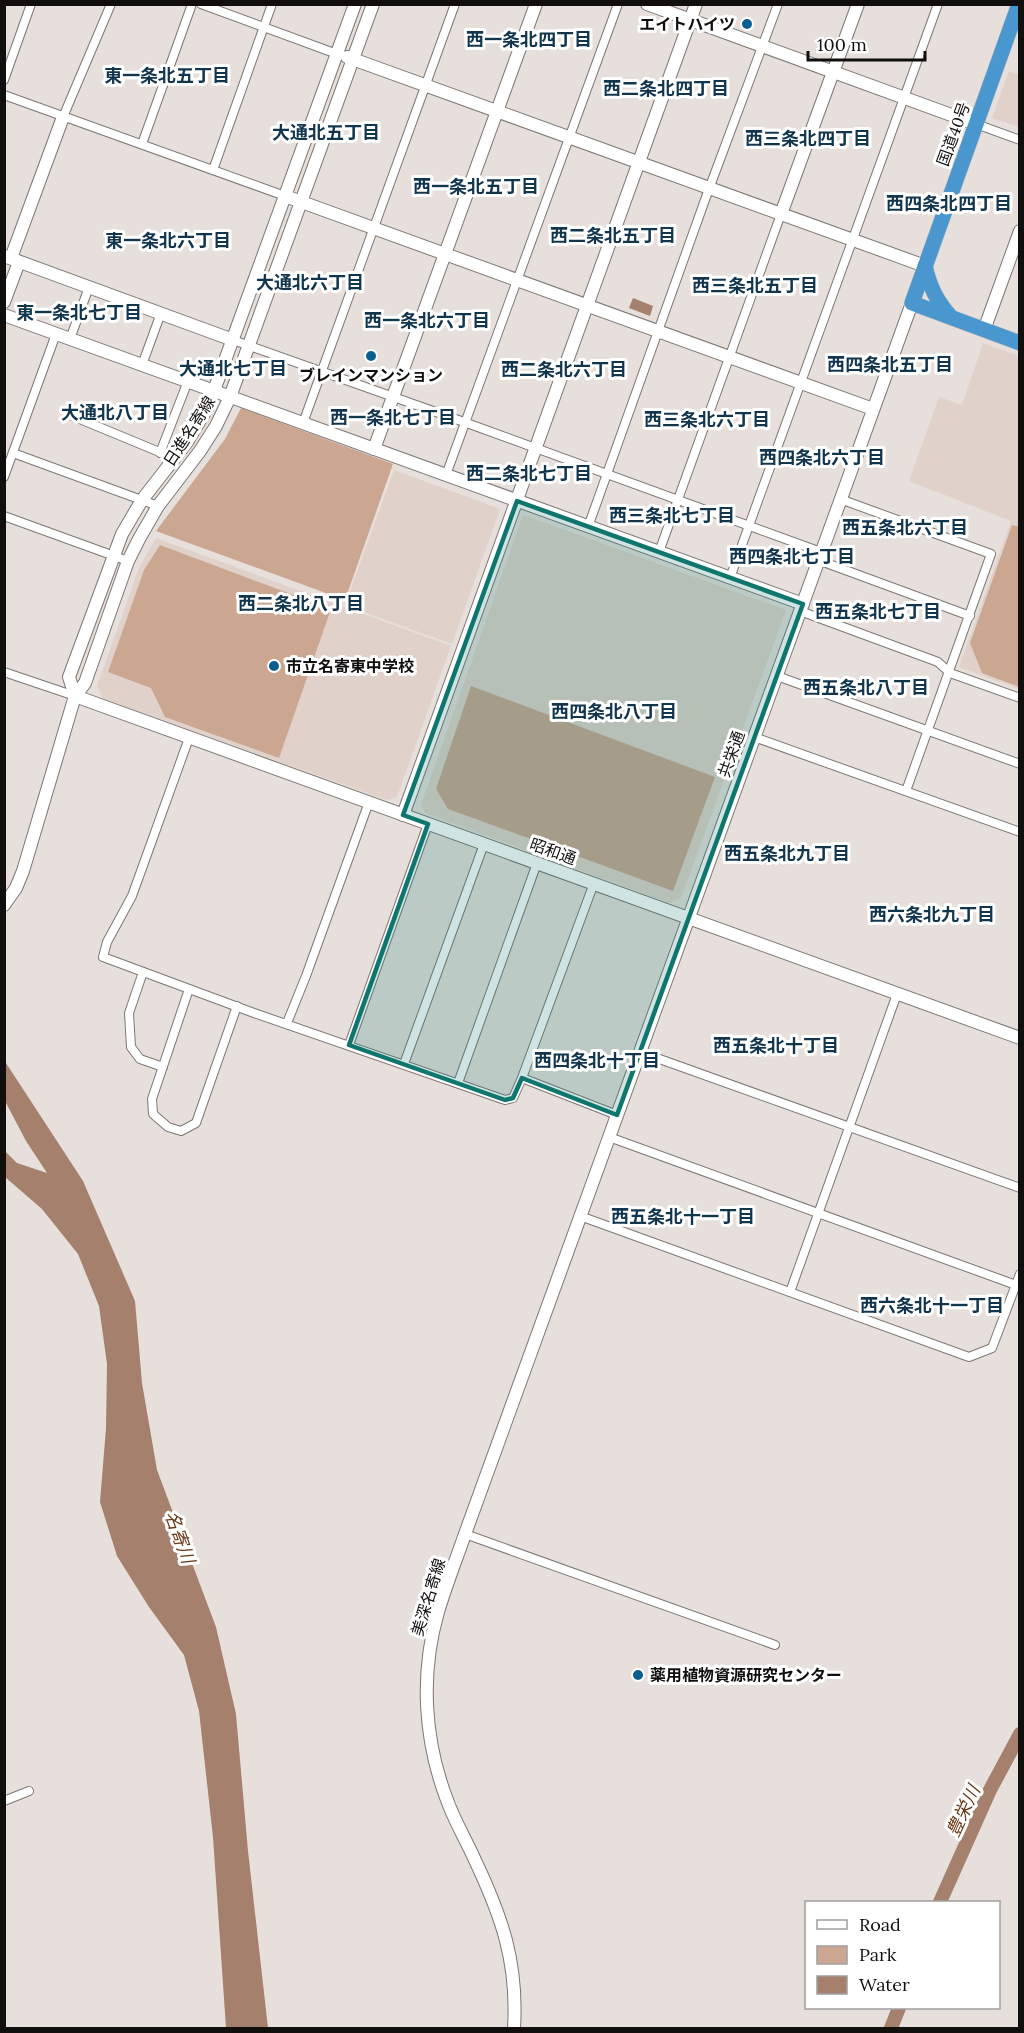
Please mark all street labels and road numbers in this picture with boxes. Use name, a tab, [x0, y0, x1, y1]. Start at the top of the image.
street label: 国道40号	[932, 99, 974, 169]
street label: 日進名寄線	[159, 392, 219, 470]
street label: 共栄通	[713, 728, 749, 780]
street label: 昭和通	[527, 833, 579, 869]
street label: 美深名寄線	[407, 1556, 449, 1638]

